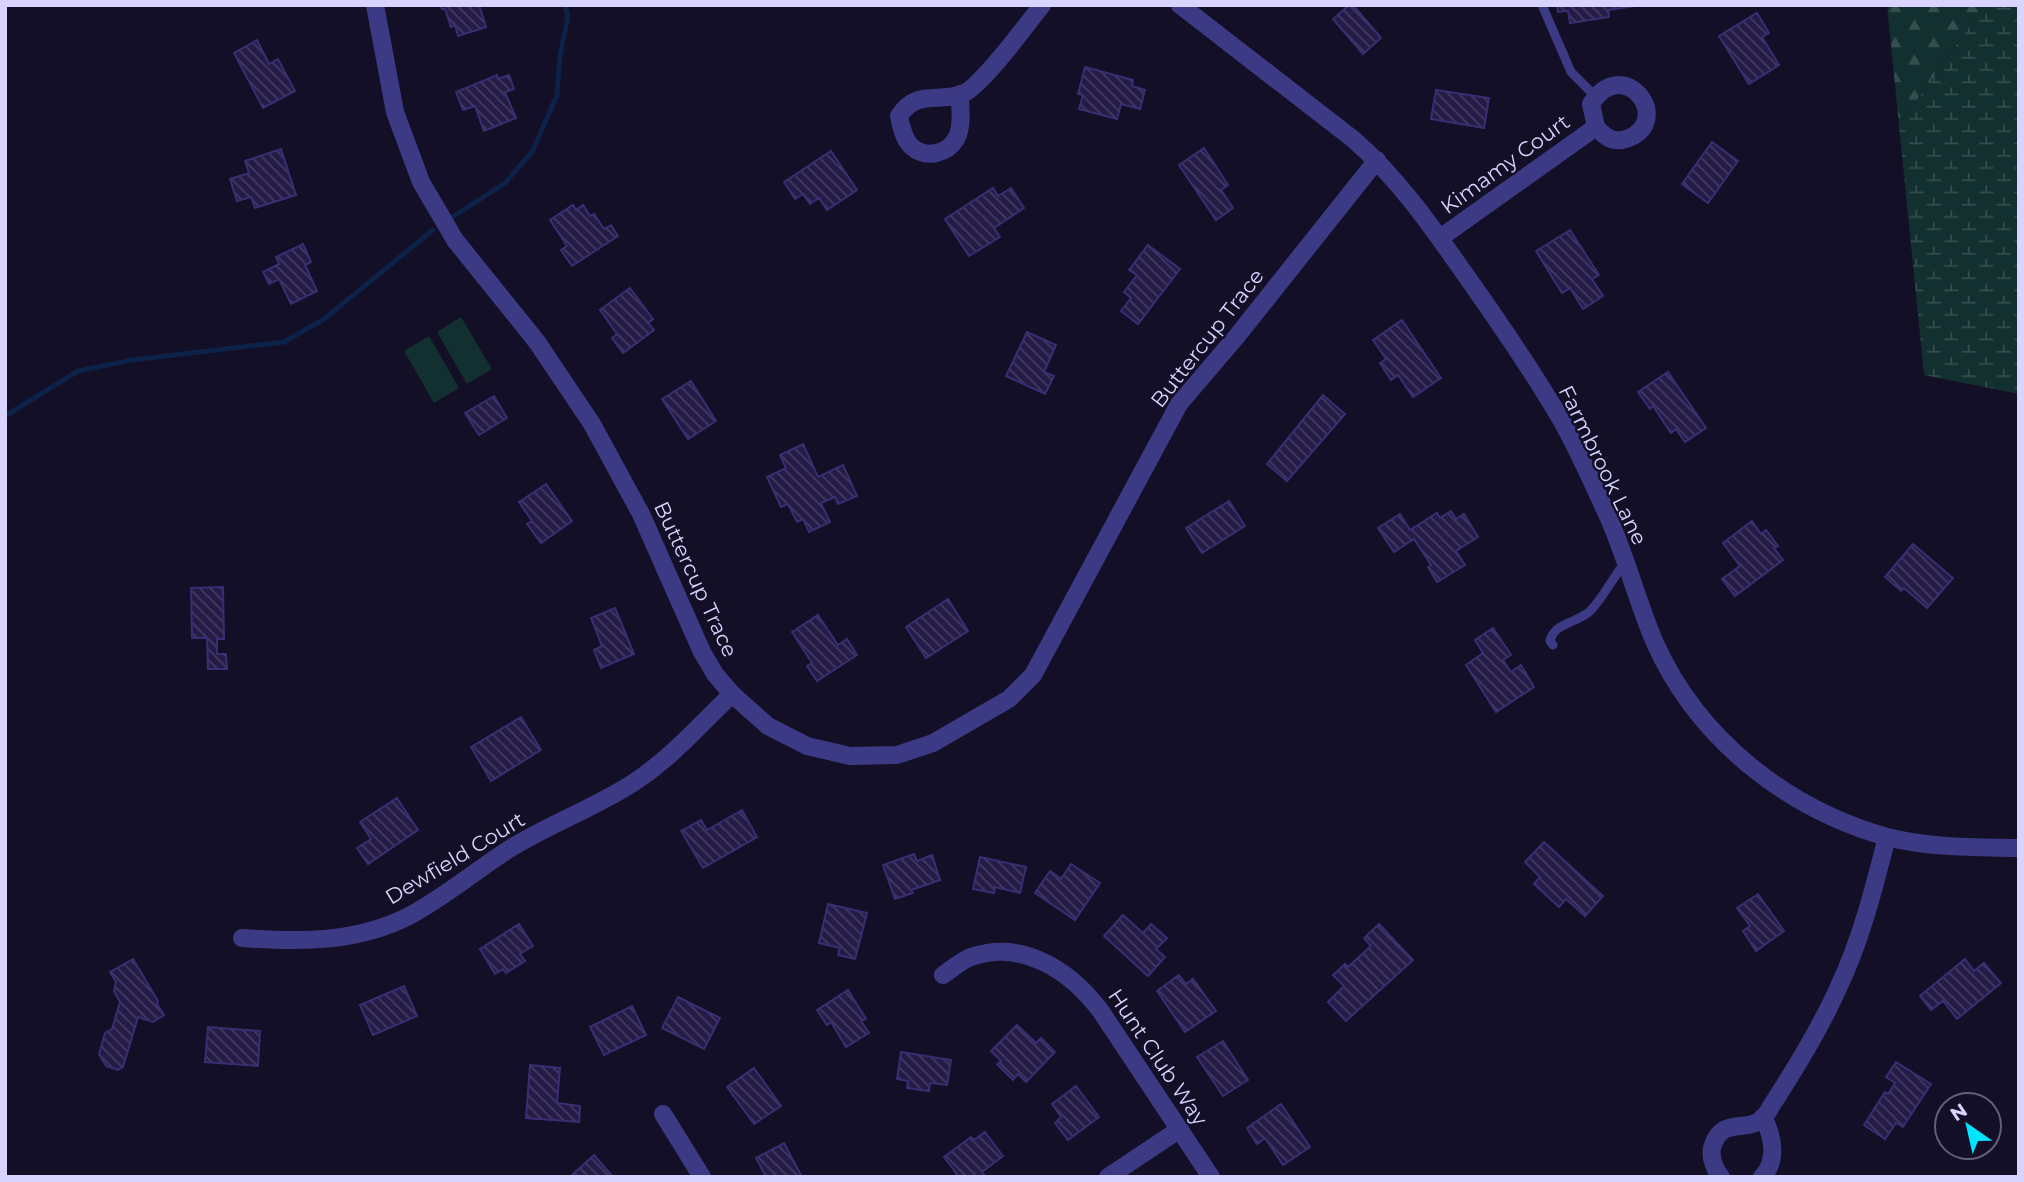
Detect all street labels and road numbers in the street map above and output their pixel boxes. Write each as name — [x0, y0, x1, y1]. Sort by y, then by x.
street label: Kimamy Court — [1436, 109, 1574, 219]
street label: Buttercup Trace — [1145, 264, 1269, 412]
street label: Farmbrook Lane — [1554, 381, 1652, 549]
street label: Buttercup Trace — [649, 497, 743, 661]
street label: Dewfield Court — [381, 807, 529, 909]
street label: Hunt Club Way — [1103, 984, 1213, 1131]

